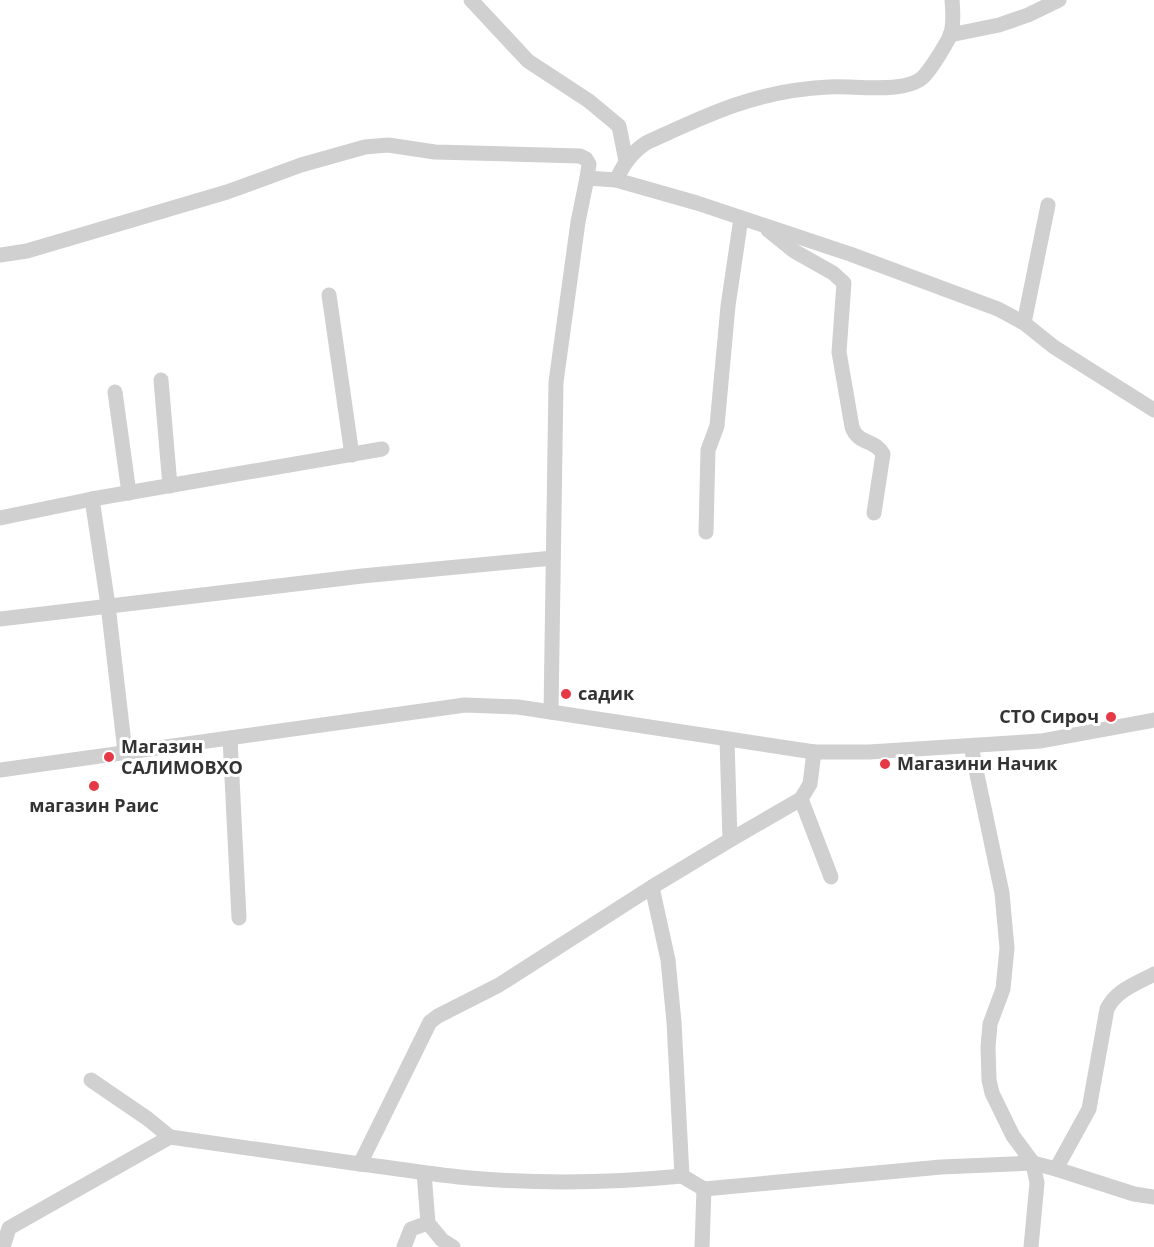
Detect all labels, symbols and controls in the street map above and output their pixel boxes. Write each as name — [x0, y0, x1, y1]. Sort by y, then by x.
place label: садик — [578, 681, 635, 705]
marker: садик — [559, 687, 573, 701]
place label: СТО Сироч — [999, 704, 1099, 728]
marker: СТО Сироч — [1104, 710, 1118, 724]
place label: Магазин САЛИМОВХО — [121, 734, 243, 779]
marker: Магазин САЛИМОВХО — [102, 750, 116, 764]
place label: Магазини Начик — [897, 751, 1058, 775]
marker: Магазини Начик — [878, 757, 892, 771]
marker: магазин Раис — [87, 779, 101, 793]
place label: магазин Раис — [29, 793, 159, 817]

